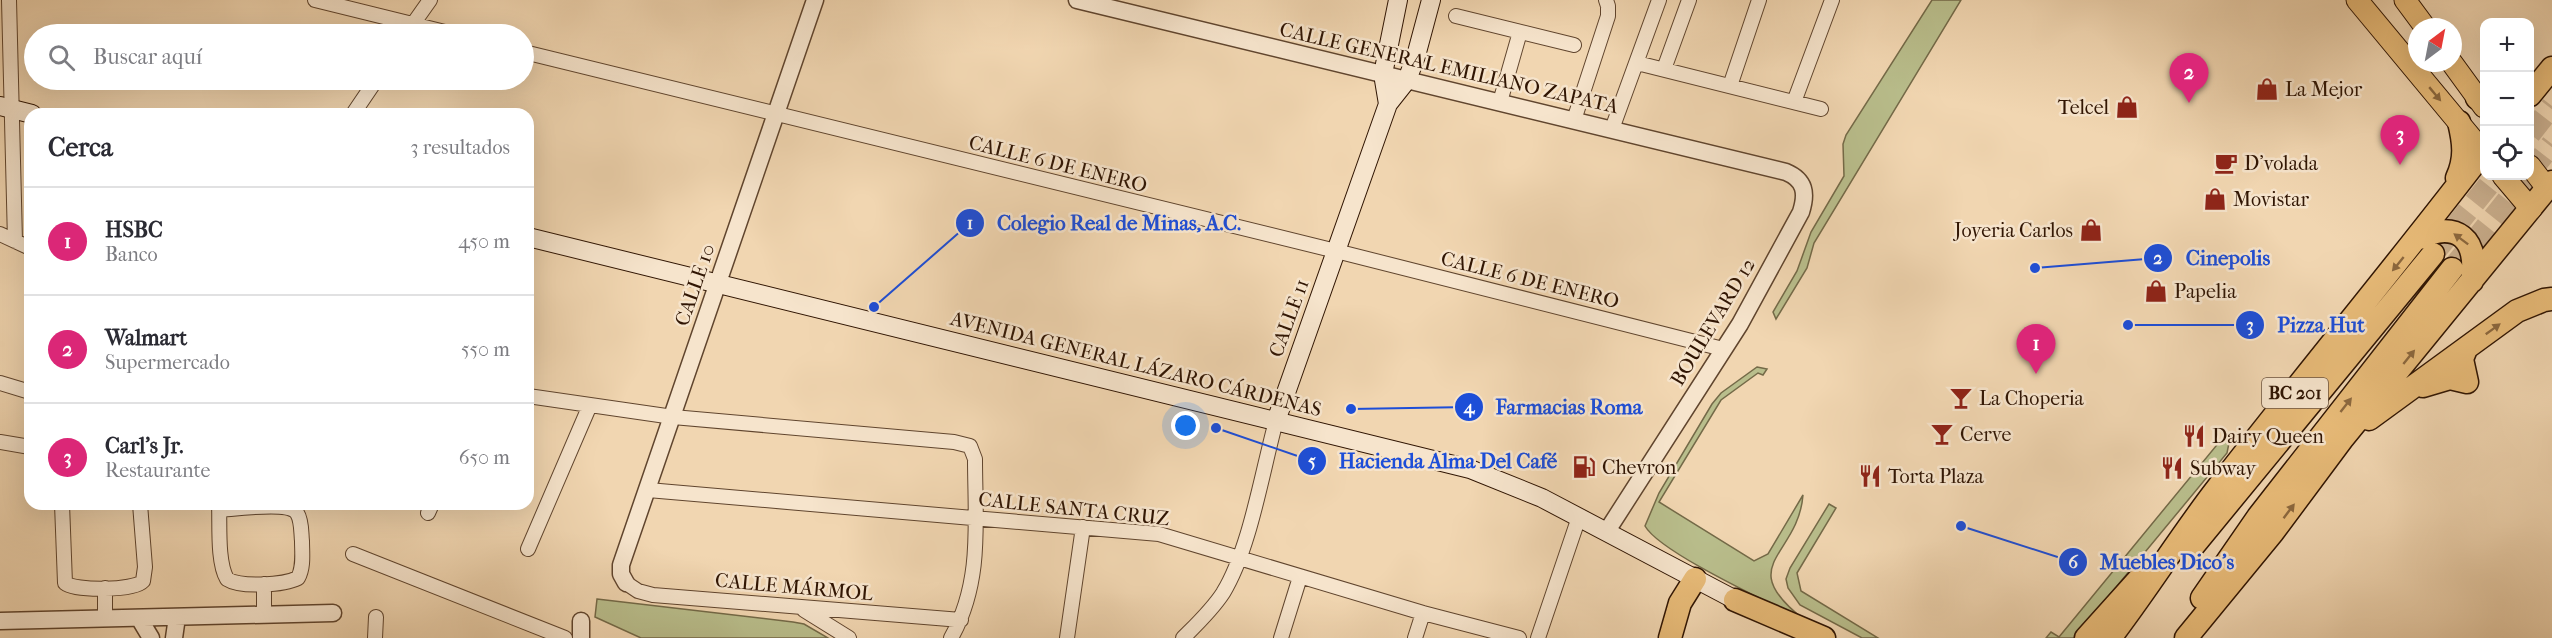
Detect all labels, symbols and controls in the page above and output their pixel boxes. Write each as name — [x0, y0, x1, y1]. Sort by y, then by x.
street label: CALLE GENERAL EMILIANO ZAPATA — [1277, 18, 1622, 118]
north arrow — [2408, 18, 2462, 72]
map controls — [2480, 18, 2534, 180]
button: + — [2480, 18, 2534, 72]
search box — [24, 24, 534, 90]
icon: search — [45, 41, 78, 74]
text: Buscar aquí — [93, 44, 202, 70]
pin: 2 — [2170, 54, 2208, 103]
button: − — [2480, 72, 2534, 126]
shop icon: La Mejor — [2254, 76, 2280, 102]
place label: La Mejor — [2285, 78, 2363, 101]
one-way arrow — [2428, 86, 2441, 101]
shop icon: Telcel — [2114, 94, 2140, 120]
place label: Telcel — [2058, 96, 2109, 119]
pin: 3 — [2380, 116, 2420, 165]
button: locate — [2480, 126, 2534, 180]
street label: CALLE 6 DE ENERO — [966, 131, 1150, 197]
text: Cerca — [48, 132, 113, 163]
text: 3 resultados — [410, 136, 510, 159]
cafe icon: D'volada — [2213, 150, 2239, 176]
place label: D'volada — [2244, 152, 2319, 175]
shop icon: Movistar — [2202, 186, 2228, 212]
place label: Movistar — [2233, 188, 2310, 211]
callout: Colegio Real de Minas, A.C. — [955, 203, 1253, 242]
text: Colegio Real de Minas, A.C. — [997, 211, 1241, 235]
text: 1 — [967, 213, 973, 234]
text: HSBC — [105, 217, 163, 243]
shop icon: Joyeria Carlos — [2078, 217, 2104, 243]
place label: Joyeria Carlos — [1952, 219, 2073, 242]
text: 1 — [64, 230, 71, 253]
text: 450 m — [458, 230, 510, 253]
one-way arrow — [2453, 233, 2469, 245]
callout: Cinepolis — [2143, 238, 2282, 277]
street label: CALLE 10 — [670, 241, 720, 329]
text: Banco — [105, 243, 158, 266]
text: Cinepolis — [2186, 246, 2270, 270]
street label: CALLE 6 DE ENERO — [1438, 247, 1622, 313]
text: 2 — [2153, 248, 2163, 269]
street label: BOULEVARD 12 — [1666, 254, 1760, 390]
one-way arrow — [2391, 256, 2404, 272]
street label: CALLE 11 — [1264, 276, 1314, 360]
shop icon: Papelia — [2143, 278, 2169, 304]
place label: Papelia — [2174, 280, 2237, 303]
street label: AVENIDA GENERAL LÁZARO CÁRDENAS — [947, 305, 1324, 421]
callout: Pizza Hut — [2235, 305, 2376, 344]
text: Pizza Hut — [2277, 313, 2365, 337]
text: 3 — [2246, 315, 2254, 336]
one-way arrow — [2484, 323, 2500, 335]
pin: 1 — [2016, 324, 2056, 374]
text: Walmart — [105, 325, 187, 351]
text: 2 — [62, 338, 73, 361]
text: 550 m — [461, 338, 510, 361]
one-way arrow — [2403, 350, 2415, 365]
text: Supermercado — [105, 351, 230, 374]
road number: BC 201 — [2262, 378, 2328, 408]
bar icon: La Choperia — [1948, 385, 1974, 411]
place label: La Choperia — [1979, 387, 2085, 410]
callout: Farmacias Roma — [1454, 388, 1655, 427]
text: Farmacias Roma — [1494, 395, 1644, 419]
text: 4 — [1463, 397, 1476, 418]
one-way arrow — [2339, 398, 2351, 413]
your location — [1171, 411, 1200, 440]
bar icon: Cerve — [1929, 421, 1955, 447]
place label: Cerve — [1960, 423, 2011, 446]
restaurant icon: Dairy Queen — [2181, 423, 2207, 449]
place label: Dairy Queen — [2212, 425, 2324, 448]
text: Carl's Jr. — [105, 433, 183, 459]
callout: Hacienda Alma Del Café — [1297, 441, 1569, 480]
text: 3 — [63, 446, 72, 469]
text: 650 m — [459, 446, 510, 469]
text: Hacienda Alma Del Café — [1339, 449, 1558, 473]
text: 5 — [1308, 451, 1316, 472]
fuel station icon: Chevron — [1571, 454, 1597, 480]
restaurant icon: Subway — [2159, 455, 2185, 481]
place label: Chevron — [1602, 456, 1677, 479]
place label: Subway — [2190, 457, 2257, 480]
text: Restaurante — [105, 459, 210, 482]
restaurant icon: Torta Plaza — [1857, 463, 1883, 489]
place label: Torta Plaza — [1888, 465, 1985, 488]
street label: CALLE SANTA CRUZ — [977, 488, 1171, 531]
one-way arrow — [2283, 503, 2295, 519]
callout: Muebles Dico's — [2058, 543, 2246, 582]
text: Muebles Dico's — [2099, 550, 2234, 574]
text: 6 — [2068, 552, 2079, 573]
street label: CALLE MÁRMOL — [714, 568, 874, 605]

